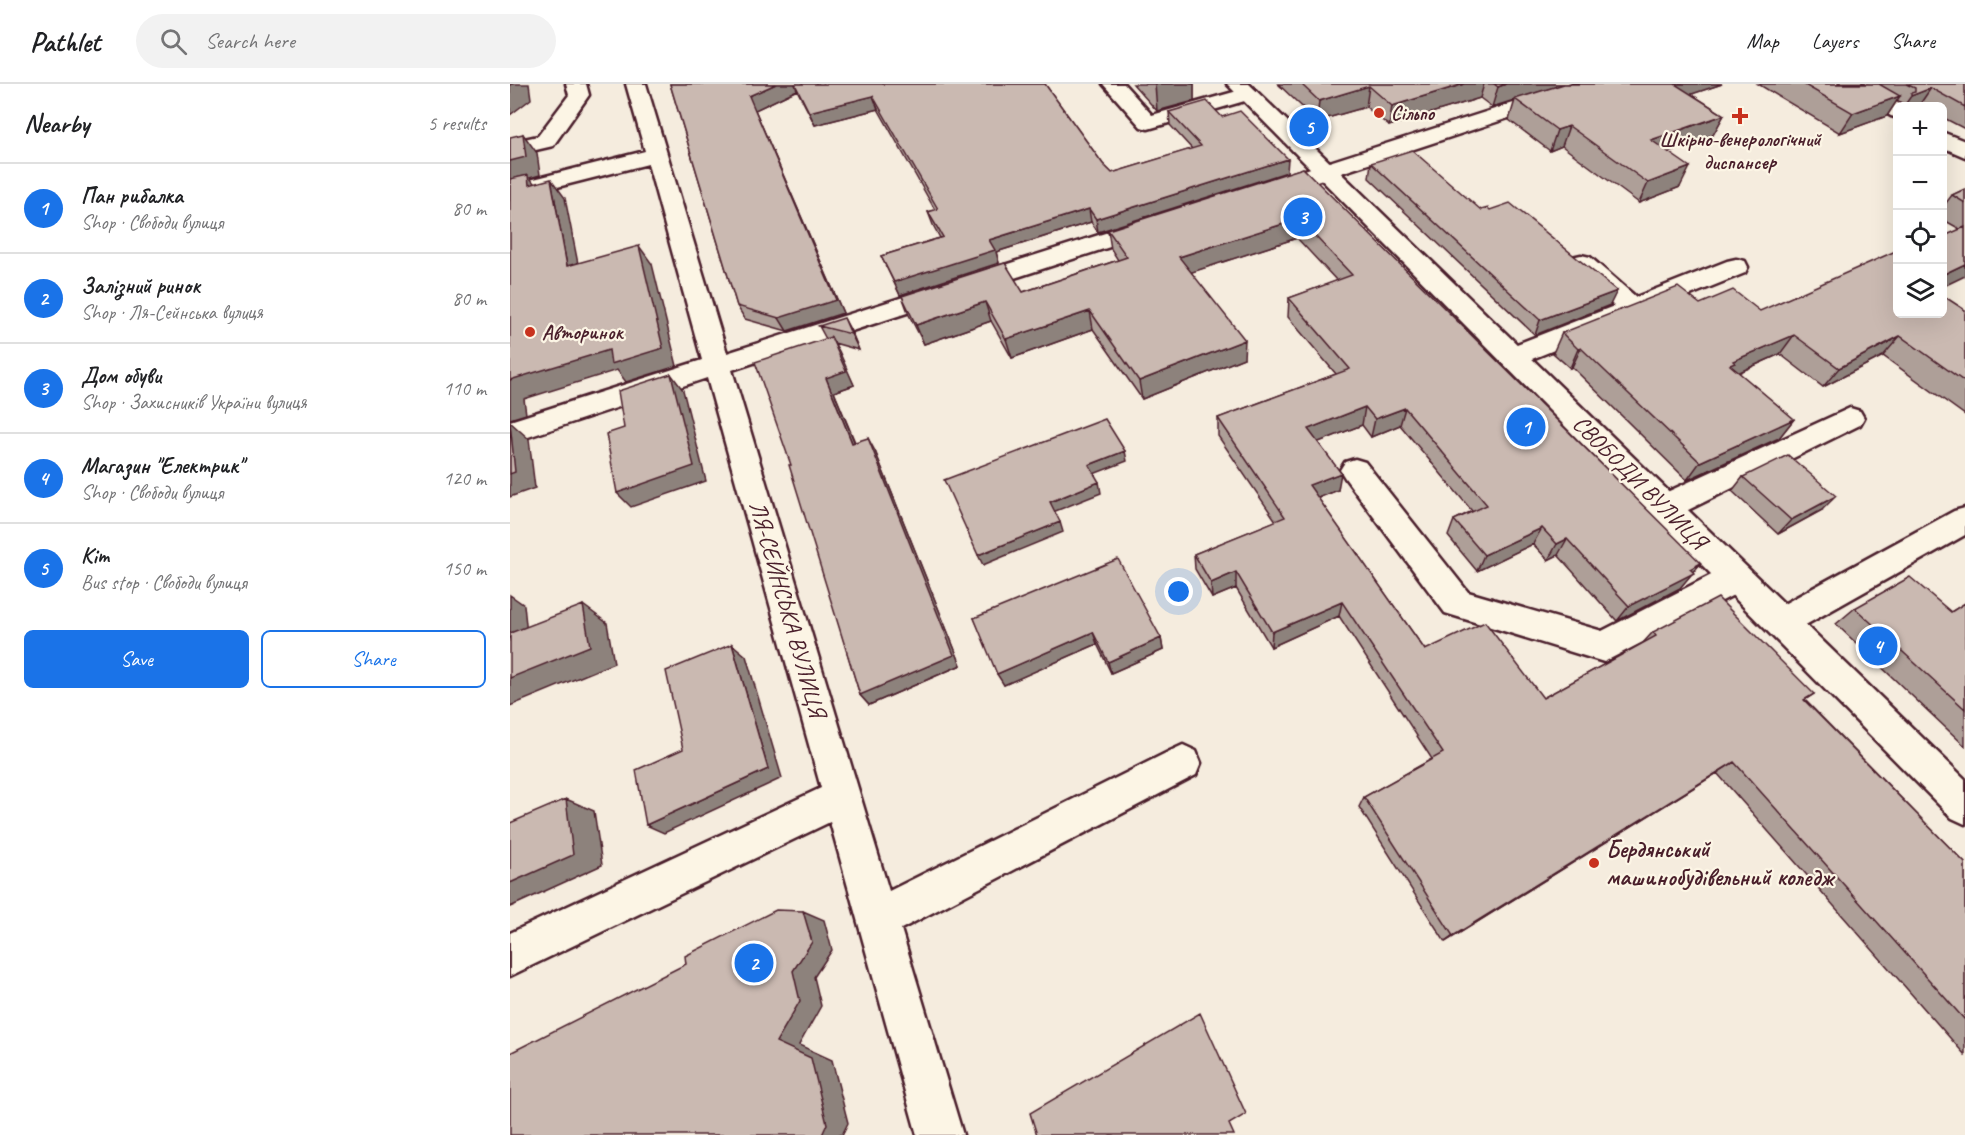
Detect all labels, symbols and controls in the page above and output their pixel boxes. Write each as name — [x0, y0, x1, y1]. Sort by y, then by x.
search box — [136, 14, 556, 68]
text: Pathlet — [30, 24, 100, 59]
icon: search — [157, 25, 190, 58]
text: Search here — [205, 27, 295, 55]
text: Map — [1746, 28, 1779, 54]
text: Layers — [1812, 28, 1858, 54]
text: Share — [1891, 28, 1935, 54]
place label: Сільпо — [1391, 101, 1436, 126]
map controls — [1893, 102, 1947, 318]
button: + — [1893, 102, 1947, 156]
pin: 5 — [1290, 104, 1328, 150]
marker: Сільпо — [1372, 106, 1386, 120]
text: Nearby — [24, 107, 89, 140]
marker: Шкірно-венерологічний диспансер — [1731, 107, 1749, 125]
text: 5 results — [427, 111, 486, 136]
place label: Шкірно-венерологічний диспансер — [1659, 127, 1822, 175]
button: − — [1893, 156, 1947, 210]
text: Пан рибалка — [81, 182, 183, 210]
pin: 3 — [1284, 194, 1322, 240]
text: 1 — [39, 196, 48, 221]
text: 80 m — [452, 196, 486, 221]
text: Shop · Свободи вулиця — [81, 210, 223, 235]
button: locate — [1893, 210, 1947, 264]
button: layers — [1893, 264, 1947, 318]
text: Залізний ринок — [81, 272, 200, 300]
text: 2 — [39, 286, 48, 311]
text: 80 m — [452, 286, 486, 311]
text: Shop · Ля-Сейнська вулиця — [81, 300, 263, 325]
place label: Авторинок — [542, 320, 625, 345]
marker: Авторинок — [523, 325, 537, 339]
text: Дом обуви — [81, 362, 161, 390]
text: 3 — [39, 376, 48, 401]
text: 110 m — [443, 376, 486, 401]
text: Shop · Захисників України вулиця — [81, 390, 306, 415]
pin: 1 — [1506, 404, 1546, 450]
street label: СВОБОДИ ВУЛИЦЯ — [1566, 408, 1716, 558]
text: Магазин "Електрик" — [81, 452, 243, 480]
text: 4 — [39, 466, 48, 491]
text: 120 m — [443, 466, 486, 491]
text: Shop · Свободи вулиця — [81, 480, 223, 505]
street label: ЛЯ-СЕЙНСЬКА ВУЛИЦЯ — [743, 498, 834, 724]
text: Кіт — [81, 542, 109, 570]
text: 5 — [39, 556, 48, 581]
text: 150 m — [443, 556, 486, 581]
text: Bus stop · Свободи вулиця — [81, 570, 247, 595]
your location — [1164, 577, 1193, 606]
pin: 4 — [1858, 624, 1898, 668]
button: Save — [24, 630, 249, 688]
button: Share — [261, 630, 486, 688]
place label: Бердянський машинобудівельний коледж — [1606, 834, 1836, 892]
marker: Бердянський машинобудівельний коледж — [1587, 856, 1601, 870]
pin: 2 — [734, 940, 774, 986]

